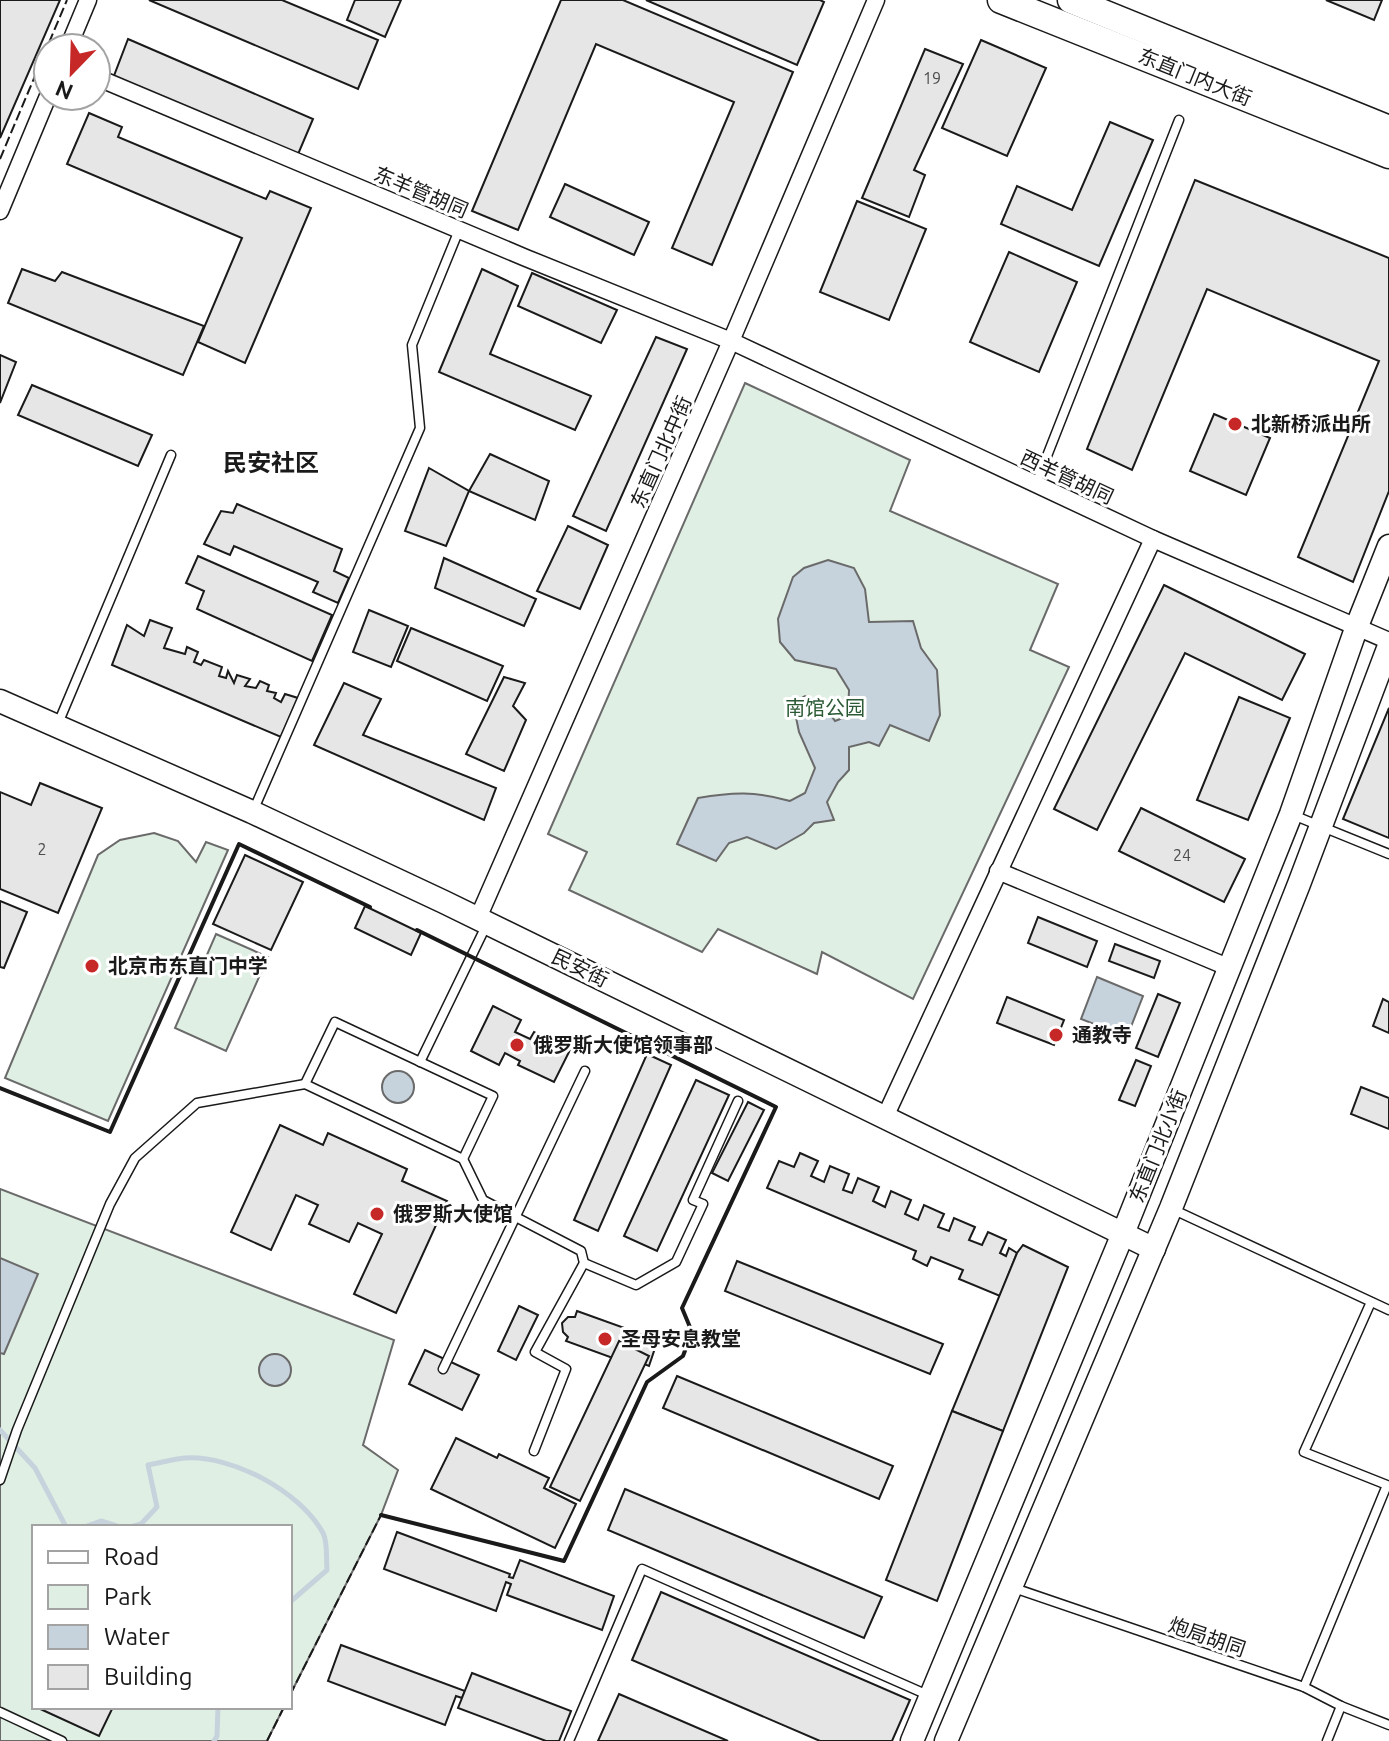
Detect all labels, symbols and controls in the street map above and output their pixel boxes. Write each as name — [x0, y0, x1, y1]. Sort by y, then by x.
north arrow — [32, 32, 112, 112]
street label: 东直门内大街 — [1135, 43, 1255, 110]
house number: 19 — [923, 69, 941, 87]
text: N — [52, 76, 76, 106]
street label: 东羊管胡同 — [371, 161, 472, 222]
street label: 东直门北中街 — [626, 392, 695, 511]
place label: 北新桥派出所 — [1251, 412, 1371, 435]
marker: 北新桥派出所 — [1226, 415, 1244, 433]
street label: 西羊管胡同 — [1017, 445, 1117, 508]
district label: 民安社区 — [223, 449, 319, 476]
park label: 南馆公园 — [785, 696, 865, 719]
house number: 2 — [37, 840, 47, 858]
house number: 24 — [1173, 846, 1191, 864]
street label: 民安街 — [548, 944, 612, 991]
place label: 北京市东直门中学 — [108, 954, 268, 977]
marker: 北京市东直门中学 — [83, 957, 101, 975]
place label: 通教寺 — [1072, 1023, 1132, 1046]
marker: 通教寺 — [1047, 1026, 1065, 1044]
place label: 俄罗斯大使馆领事部 — [533, 1033, 713, 1056]
marker: 俄罗斯大使馆领事部 — [508, 1036, 526, 1054]
street label: 东直门北小街 — [1124, 1086, 1191, 1206]
place label: 俄罗斯大使馆 — [393, 1202, 513, 1225]
marker: 俄罗斯大使馆 — [368, 1205, 386, 1223]
place label: 圣母安息教堂 — [621, 1327, 741, 1350]
marker: 圣母安息教堂 — [596, 1330, 614, 1348]
legend — [32, 1525, 292, 1709]
text: Road — [104, 1543, 159, 1570]
text: Park — [104, 1583, 152, 1610]
street label: 炮局胡同 — [1166, 1613, 1249, 1660]
text: Water — [104, 1623, 170, 1650]
text: Building — [104, 1663, 192, 1690]

